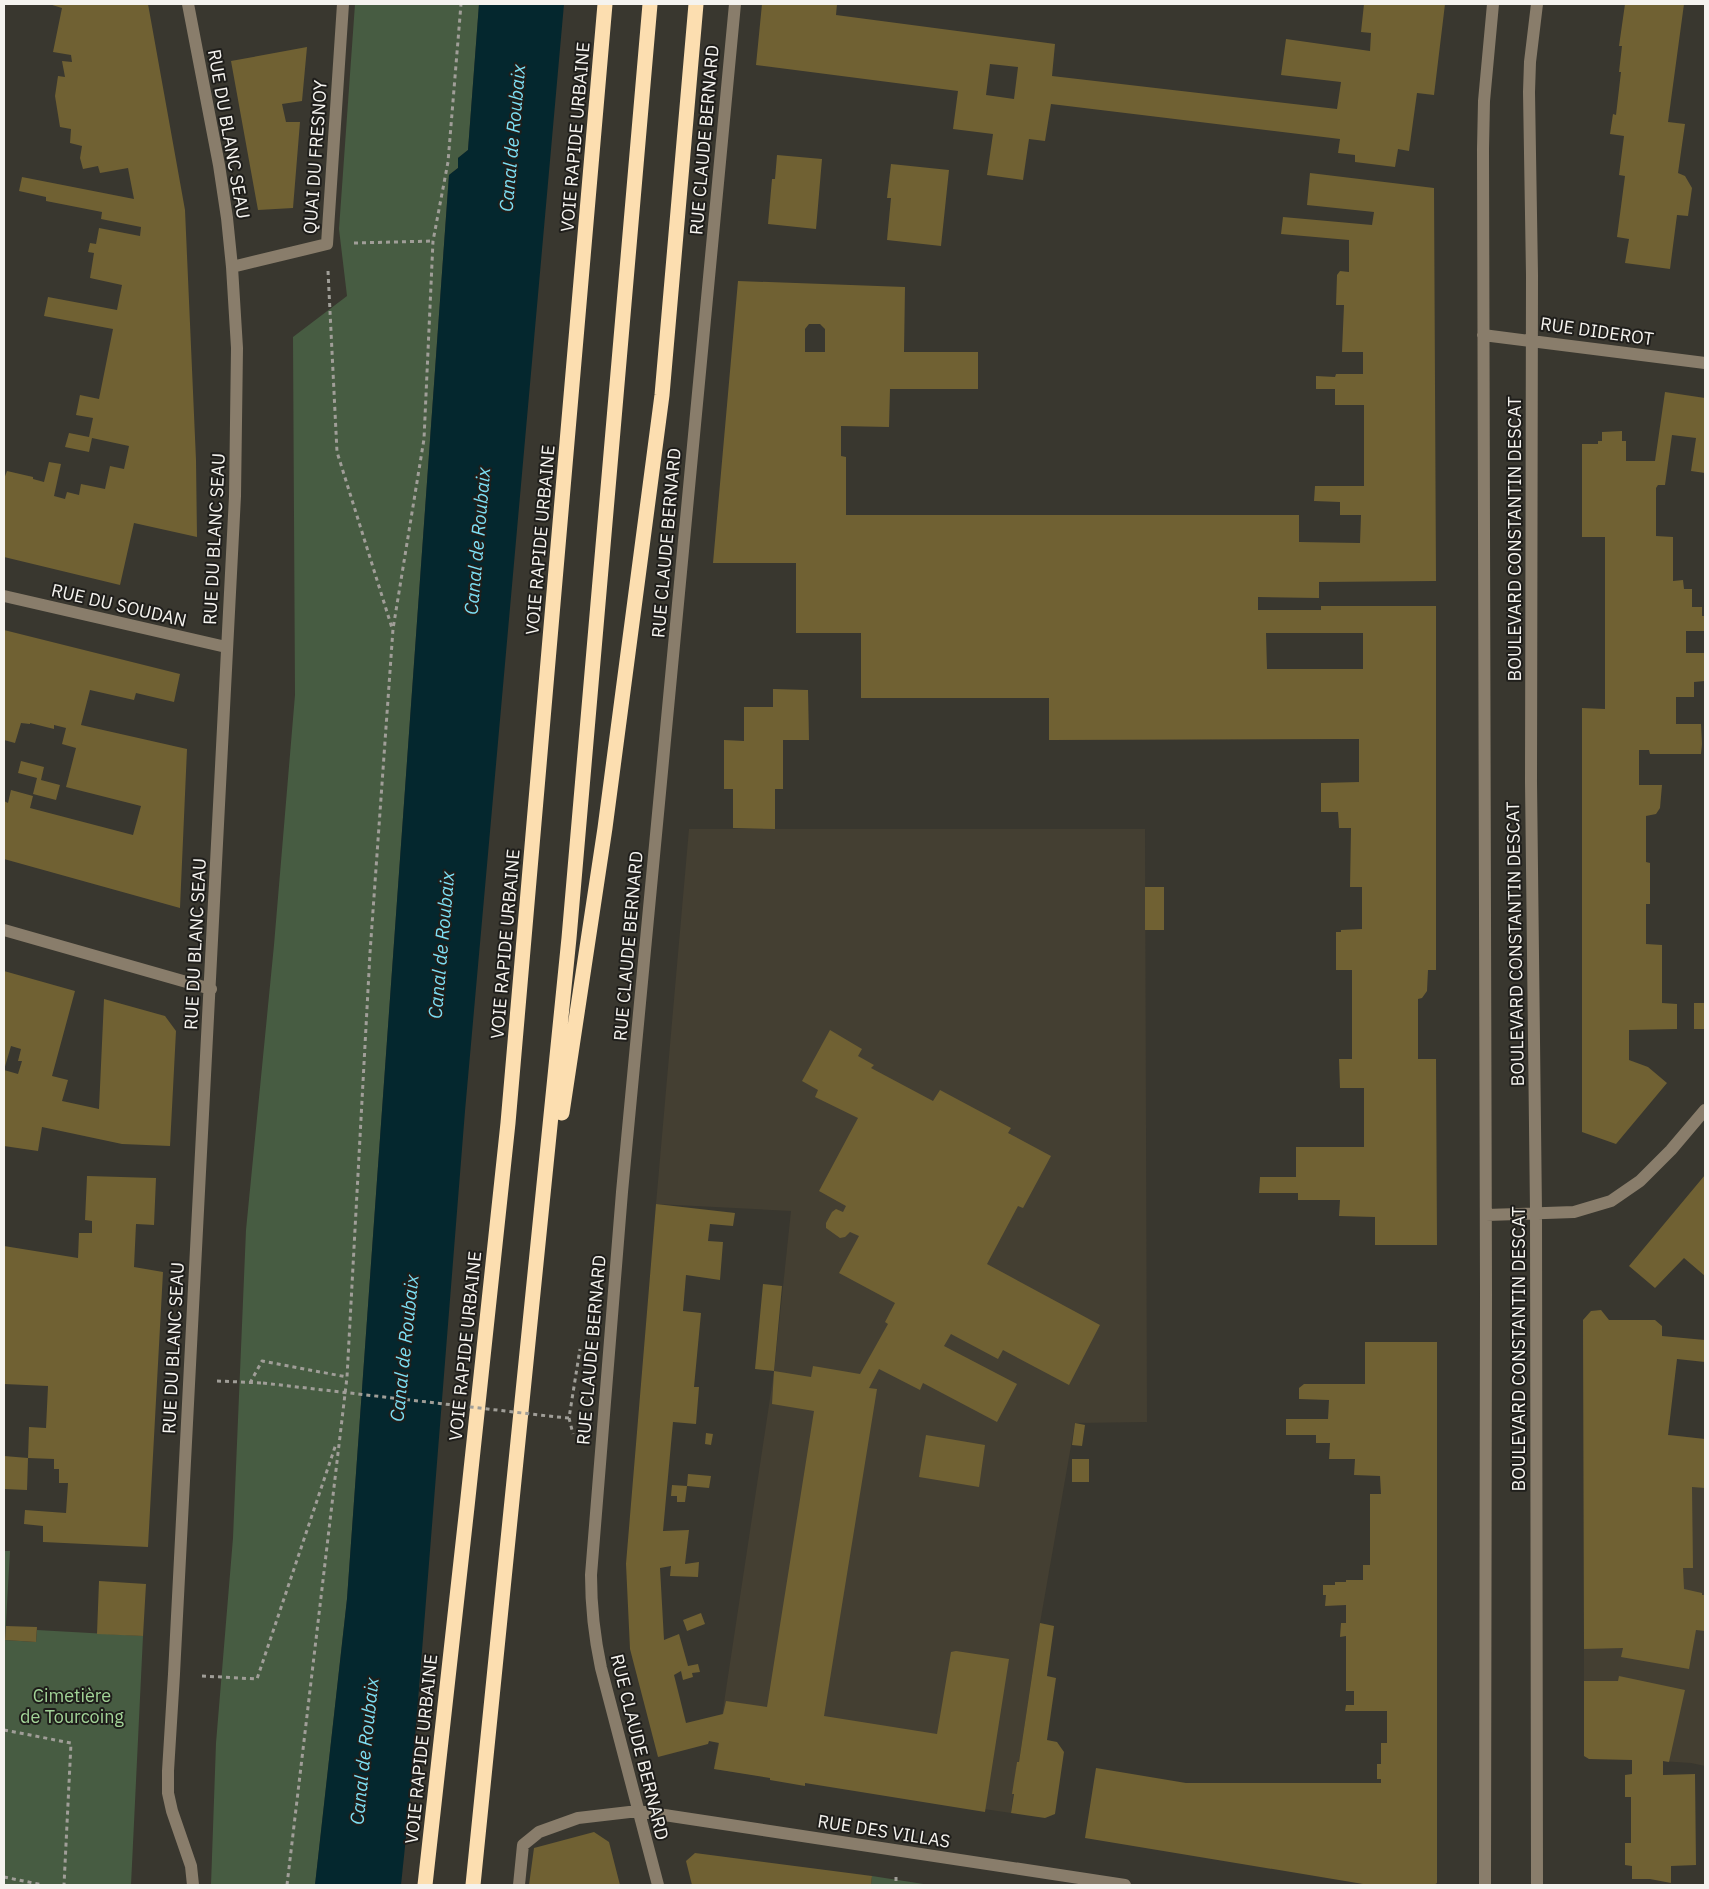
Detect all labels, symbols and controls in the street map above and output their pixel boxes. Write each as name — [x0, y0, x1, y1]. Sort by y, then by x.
street label: VOIE RAPIDE URBAINE — [555, 41, 595, 233]
street label: RUE CLAUDE BERNARD — [684, 44, 724, 236]
street label: RUE DU BLANC SEAU — [203, 47, 255, 221]
water label: Canal de Roubaix — [494, 63, 530, 213]
street label: QUAI DU FRESNOY — [298, 79, 332, 235]
street label: RUE DIDEROT — [1539, 312, 1655, 350]
street label: BOULEVARD CONSTANTIN DESCAT — [1503, 397, 1526, 681]
street label: VOIE RAPIDE URBAINE — [520, 444, 560, 636]
street label: RUE CLAUDE BERNARD — [646, 447, 686, 639]
street label: RUE DU BLANC SEAU — [198, 452, 230, 626]
water label: Canal de Roubaix — [459, 466, 495, 616]
street label: RUE DU SOUDAN — [49, 578, 189, 632]
street label: BOULEVARD CONSTANTIN DESCAT — [1501, 801, 1529, 1087]
street label: VOIE RAPIDE URBAINE — [485, 848, 525, 1040]
street label: RUE CLAUDE BERNARD — [608, 850, 648, 1042]
street label: RUE DU BLANC SEAU — [179, 857, 211, 1031]
water label: Canal de Roubaix — [423, 870, 459, 1020]
street label: BOULEVARD CONSTANTIN DESCAT — [1507, 1207, 1530, 1491]
street label: VOIE RAPIDE URBAINE — [444, 1250, 486, 1442]
street label: RUE CLAUDE BERNARD — [571, 1254, 611, 1446]
street label: RUE DU BLANC SEAU — [157, 1261, 189, 1435]
water label: Canal de Roubaix — [384, 1273, 424, 1423]
street label: RUE CLAUDE BERNARD — [606, 1652, 674, 1842]
street label: VOIE RAPIDE URBAINE — [400, 1653, 442, 1845]
water label: Canal de Roubaix — [344, 1676, 384, 1826]
park label: Cimetière de Tourcoing — [20, 1684, 124, 1728]
street label: RUE DES VILLAS — [816, 1809, 952, 1853]

